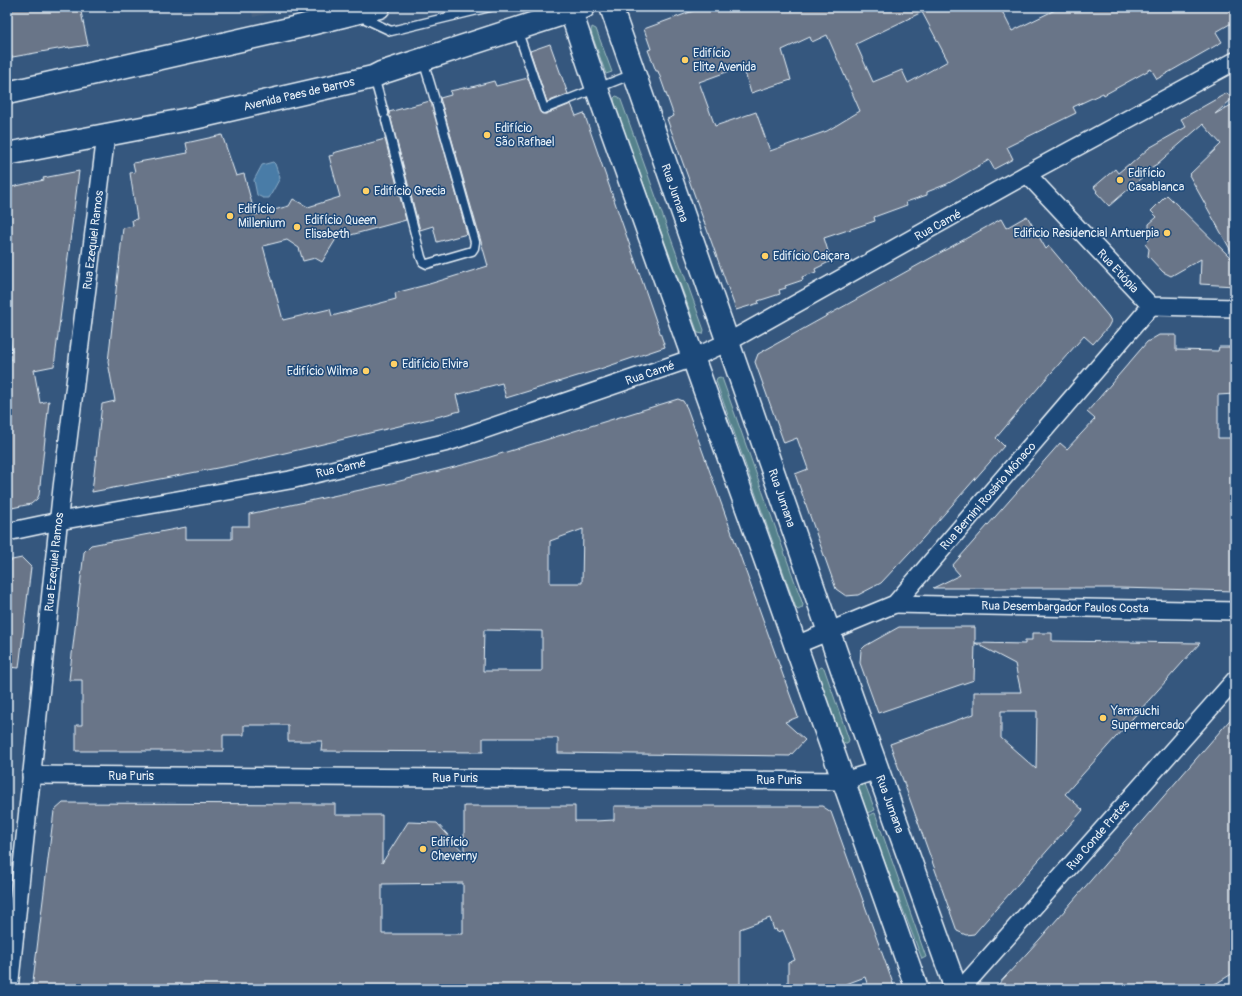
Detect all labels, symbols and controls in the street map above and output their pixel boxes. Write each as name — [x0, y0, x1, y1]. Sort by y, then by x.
place label: Edifício Elite Avenida — [693, 46, 757, 75]
marker: Edifício Elite Avenida — [680, 55, 690, 65]
street label: Avenida Paes de Barros — [242, 74, 357, 115]
place label: Edifício São Rafhael — [495, 121, 555, 150]
marker: Edifício São Rafhael — [482, 130, 492, 140]
street label: Rua Jumana — [658, 162, 692, 225]
place label: Edifício Casablanca — [1128, 166, 1185, 195]
marker: Edifício Casablanca — [1115, 175, 1125, 185]
place label: Edifício Grecia — [374, 184, 446, 199]
marker: Edifício Grecia — [361, 186, 371, 196]
street label: Rua Ezequiel Ramos — [80, 189, 107, 290]
place label: Edifício Millenium — [238, 202, 286, 231]
street label: Rua Camé — [912, 206, 964, 244]
marker: Edifício Millenium — [225, 211, 235, 221]
place label: Edifício Queen Elisabeth — [305, 213, 377, 242]
marker: Edifício Queen Elisabeth — [292, 222, 302, 232]
place label: Edificio Residencial Antuerpia — [1013, 226, 1159, 241]
marker: Edificio Residencial Antuerpia — [1162, 228, 1172, 238]
street label: Rua Etiópia — [1094, 246, 1142, 297]
place label: Edifício Caiçara — [773, 249, 850, 264]
marker: Edifício Caiçara — [760, 251, 770, 261]
place label: Edifício Elvira — [402, 357, 469, 372]
street label: Rua Camé — [624, 358, 677, 389]
marker: Edifício Elvira — [389, 359, 399, 369]
place label: Edifício Wilma — [287, 364, 358, 379]
marker: Edifício Wilma — [361, 366, 371, 376]
street label: Rua Bernini Rosário Mônaco — [937, 439, 1040, 553]
street label: Rua Camé — [314, 455, 368, 482]
street label: Rua Jumana — [765, 467, 799, 530]
street label: Rua Ezequiel Ramos — [42, 511, 67, 612]
street label: Rua Desembargador Paulos Costa — [981, 599, 1149, 616]
place label: Yamauchi Supermercado — [1110, 704, 1185, 733]
marker: Yamauchi Supermercado — [1098, 713, 1108, 723]
street label: Rua Puris — [108, 769, 154, 784]
street label: Rua Puris — [432, 771, 478, 786]
street label: Rua Puris — [756, 773, 802, 788]
street label: Rua Jumana — [872, 773, 907, 836]
street label: Rua Conde Prates — [1064, 797, 1133, 874]
place label: Edifício Cheverny — [431, 835, 477, 864]
marker: Edifício Cheverny — [418, 844, 428, 854]

